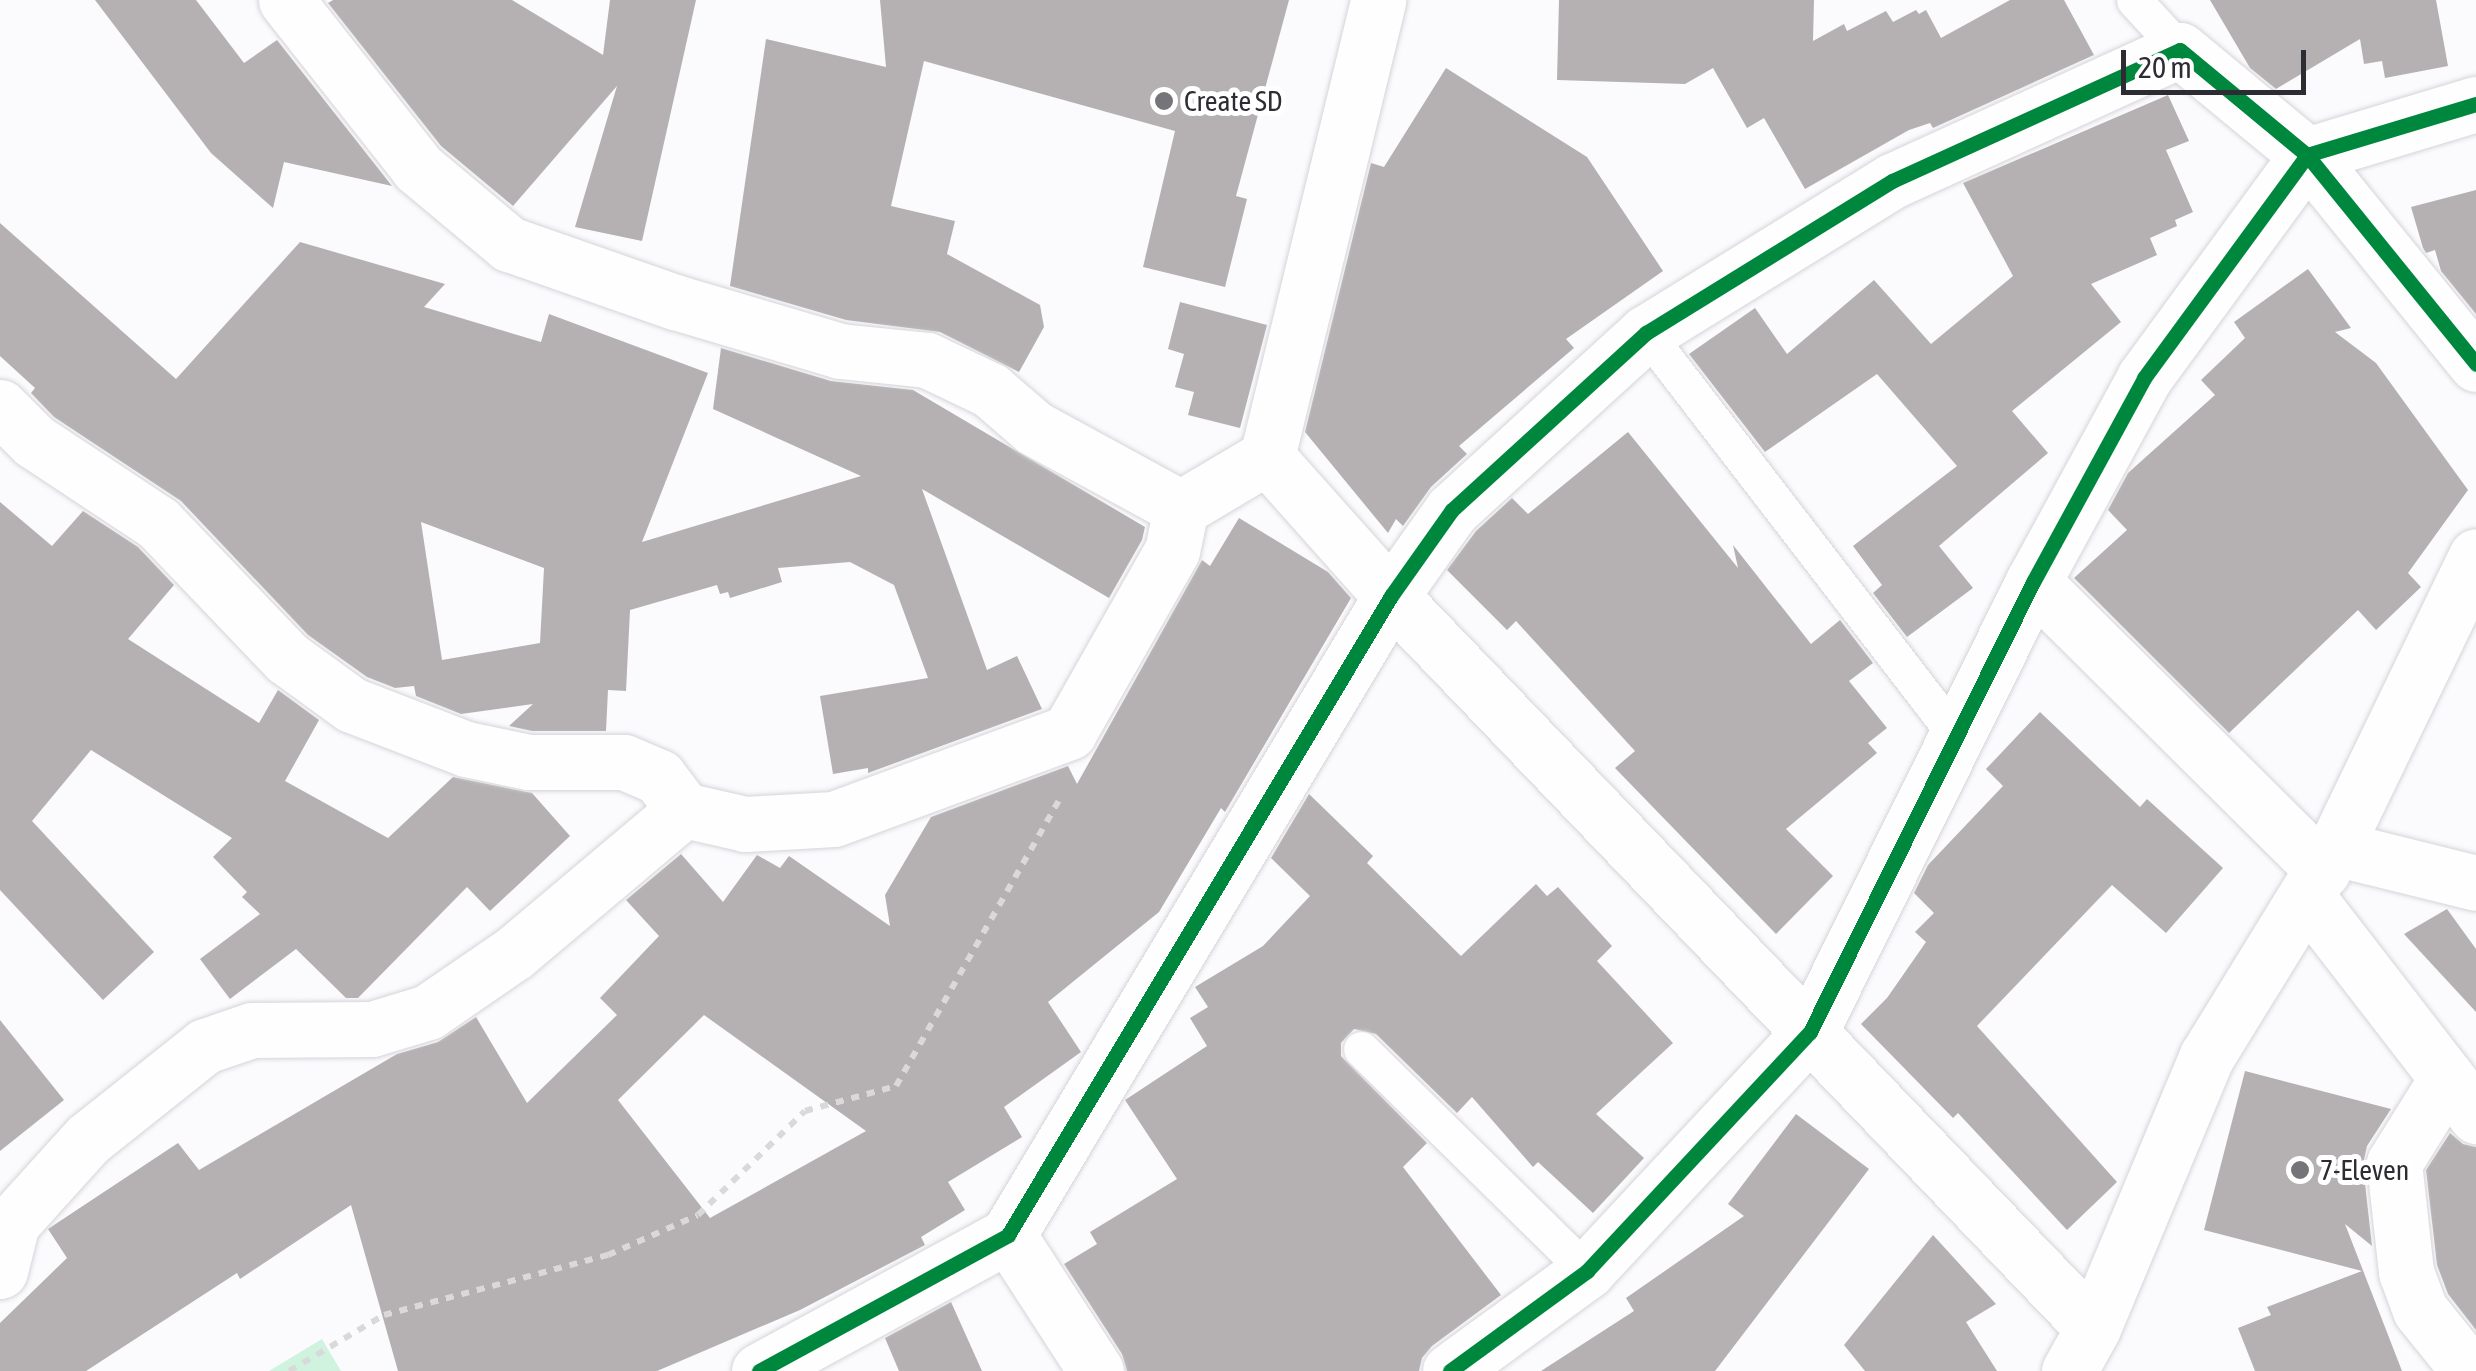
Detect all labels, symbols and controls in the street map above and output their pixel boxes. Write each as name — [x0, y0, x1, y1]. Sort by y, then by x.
scale bar — [2126, 30, 2311, 92]
text: 20 m — [2138, 50, 2192, 84]
place label: Create SD — [1184, 84, 1282, 118]
marker: Create SD — [1153, 90, 1175, 112]
place label: 7-Eleven — [2320, 1153, 2409, 1187]
marker: 7-Eleven — [2289, 1159, 2311, 1181]

